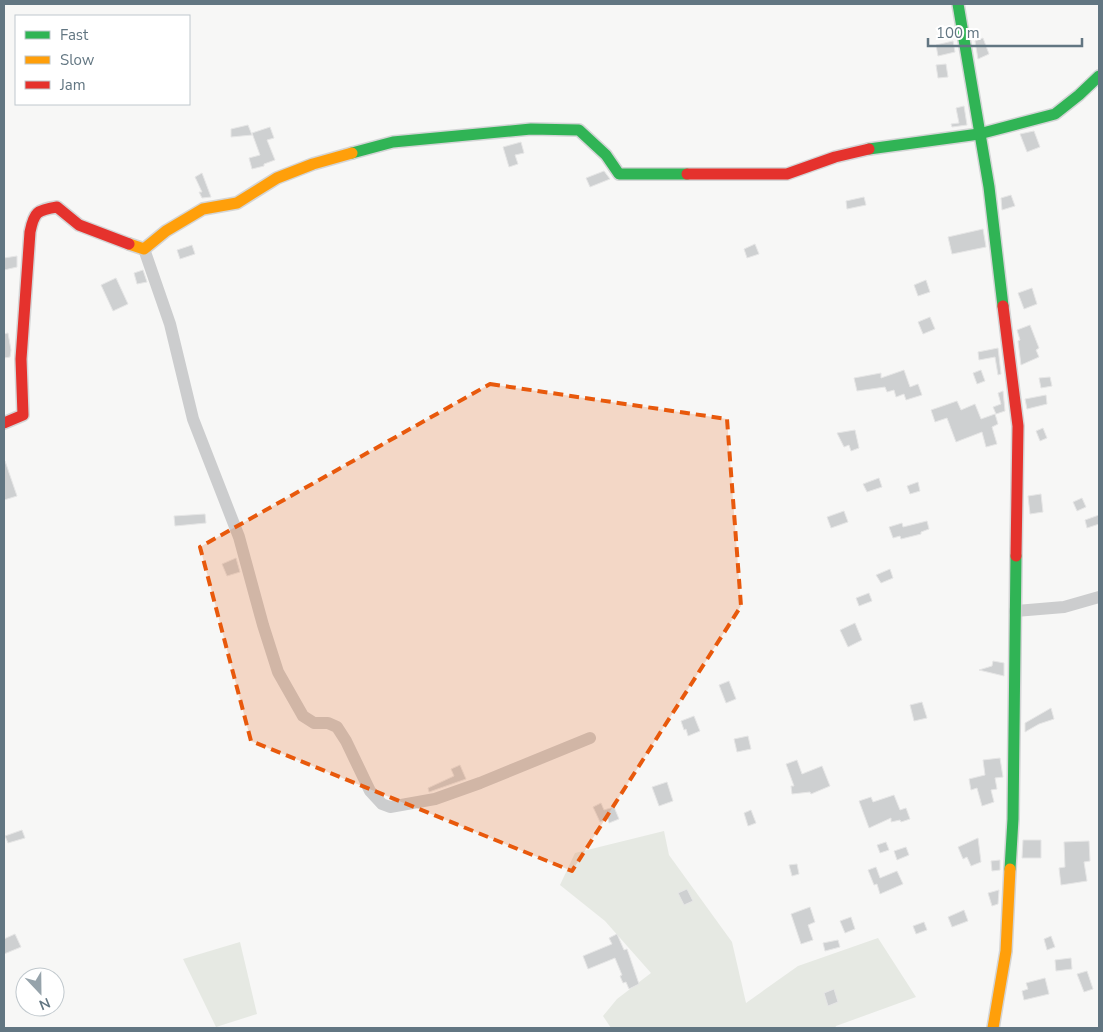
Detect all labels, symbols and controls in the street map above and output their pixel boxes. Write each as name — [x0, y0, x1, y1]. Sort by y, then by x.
legend — [15, 15, 190, 105]
scale bar — [928, 15, 1082, 47]
text: 100 m — [936, 23, 980, 43]
text: Fast — [60, 25, 89, 45]
text: Slow — [60, 50, 95, 70]
text: Jam — [59, 75, 86, 95]
north arrow — [15, 967, 65, 1017]
text: N — [36, 993, 53, 1014]

